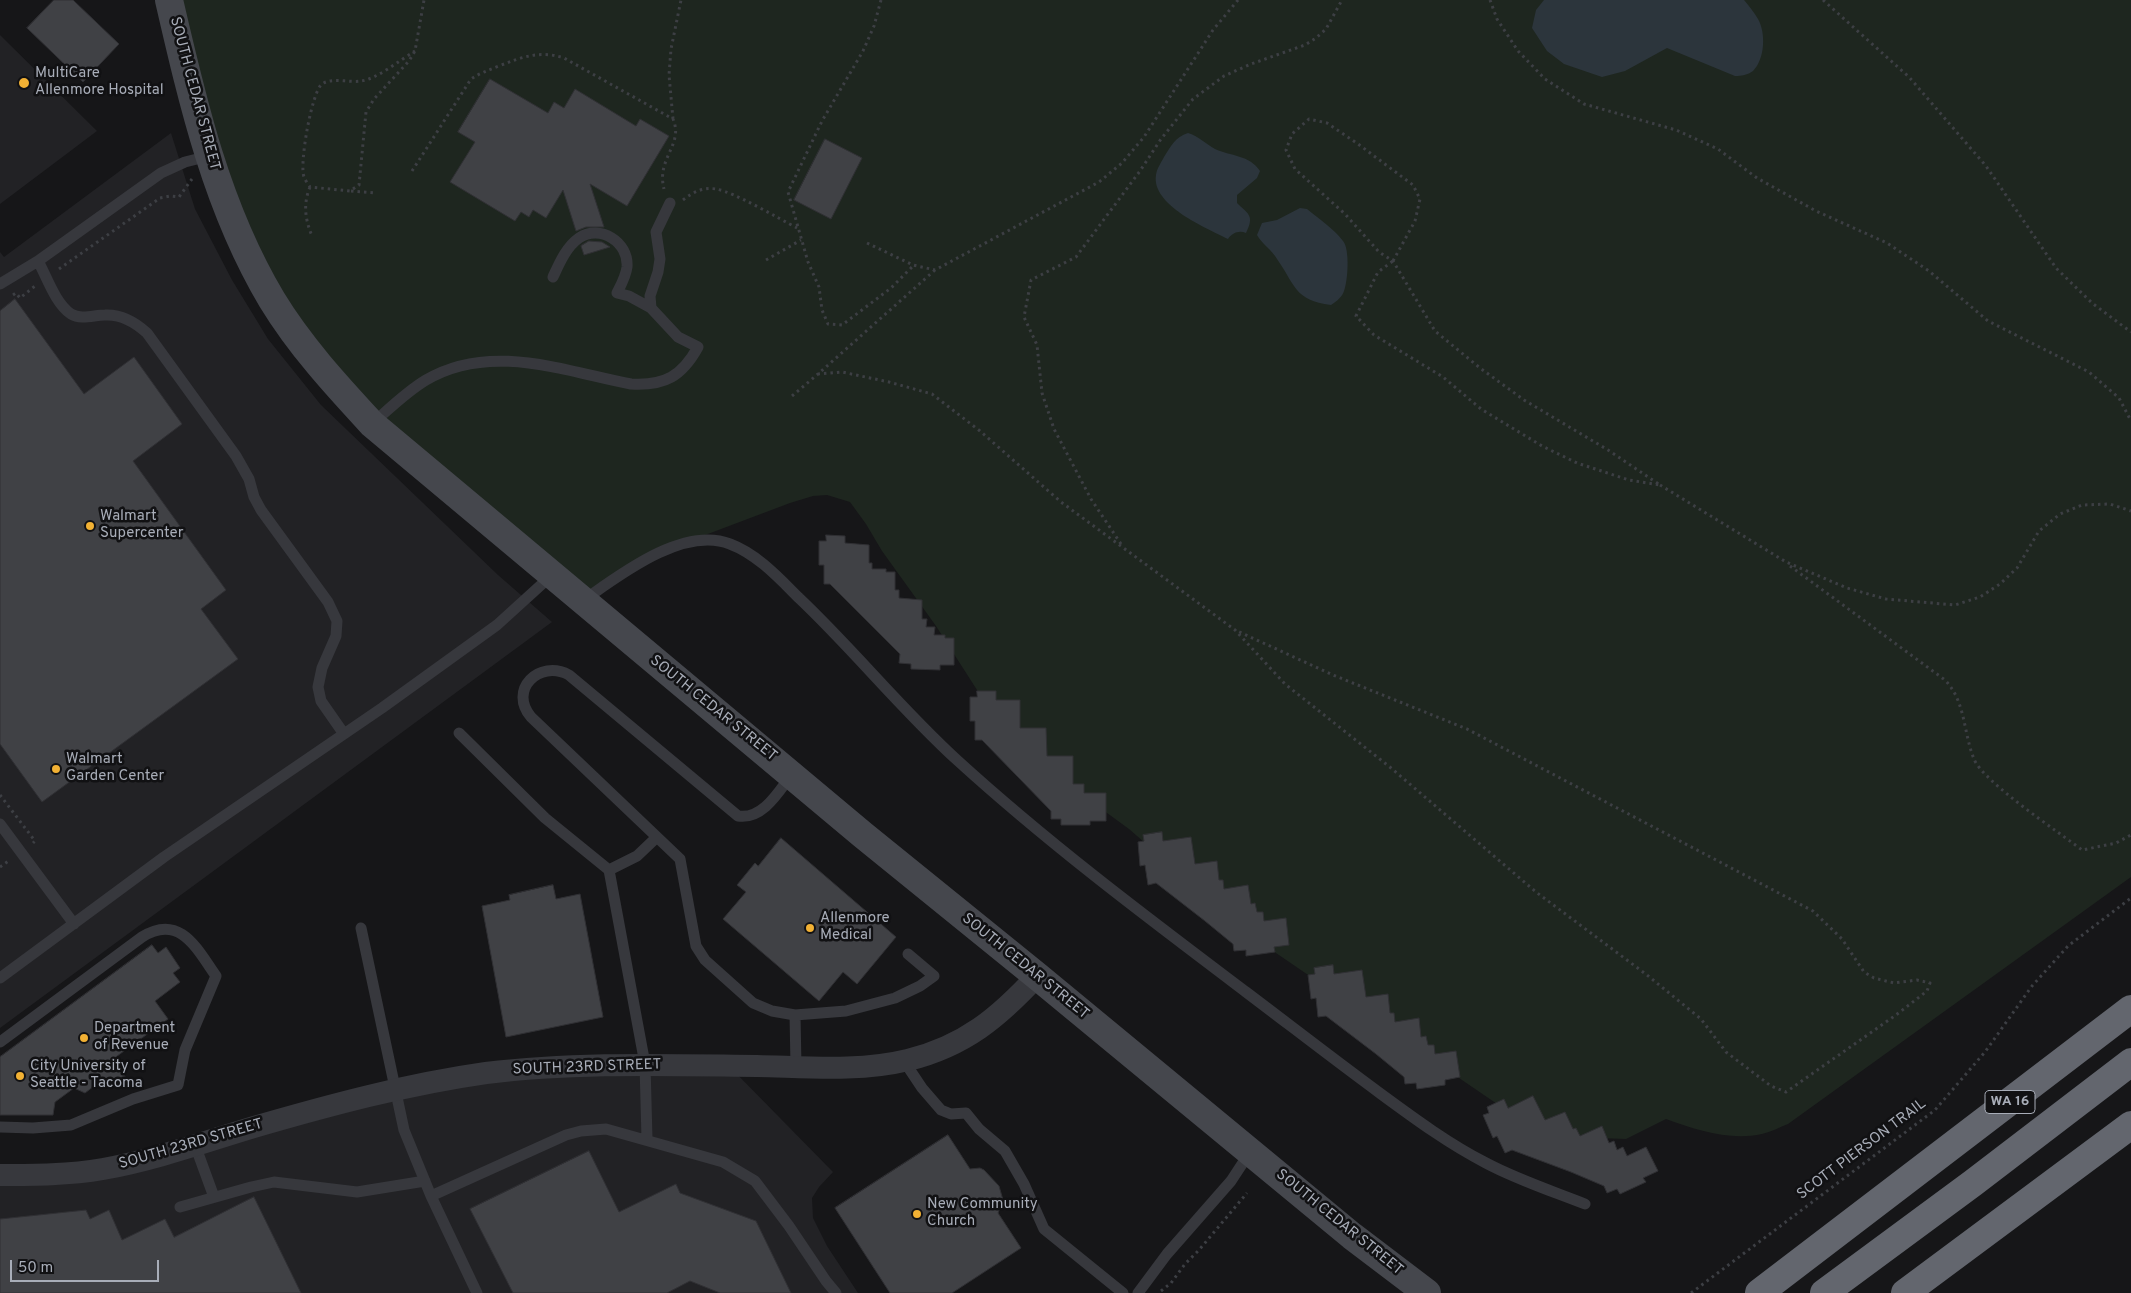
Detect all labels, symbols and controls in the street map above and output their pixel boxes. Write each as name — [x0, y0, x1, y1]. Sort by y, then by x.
street label: SOUTH CEDAR STREET — [165, 15, 223, 173]
place label: MultiCare Allenmore Hospital — [35, 65, 164, 100]
marker: MultiCare Allenmore Hospital — [17, 76, 31, 90]
place label: Walmart Supercenter — [100, 508, 184, 543]
marker: Walmart Supercenter — [84, 520, 96, 532]
street label: SOUTH CEDAR STREET — [646, 652, 780, 766]
place label: Walmart Garden Center — [66, 751, 164, 786]
marker: Walmart Garden Center — [50, 763, 62, 775]
place label: Allenmore Medical — [820, 910, 890, 945]
street label: SOUTH CEDAR STREET — [958, 910, 1092, 1024]
marker: Allenmore Medical — [804, 922, 816, 934]
place label: Department of Revenue — [94, 1020, 175, 1055]
marker: Department of Revenue — [78, 1032, 90, 1044]
street label: SOUTH 23RD STREET — [512, 1056, 662, 1080]
place label: City University of Seattle - Tacoma — [30, 1058, 145, 1093]
marker: City University of Seattle - Tacoma — [14, 1070, 26, 1082]
road number: WA 16 — [1985, 1090, 2035, 1114]
street label: SCOTT PIERSON TRAIL — [1794, 1096, 1930, 1204]
street label: SOUTH 23RD STREET — [117, 1116, 265, 1174]
street label: SOUTH CEDAR STREET — [1272, 1166, 1406, 1280]
place label: New Community Church — [927, 1196, 1038, 1231]
marker: New Community Church — [911, 1208, 923, 1220]
scale bar — [12, 1250, 161, 1282]
text: 50 m — [18, 1259, 53, 1278]

